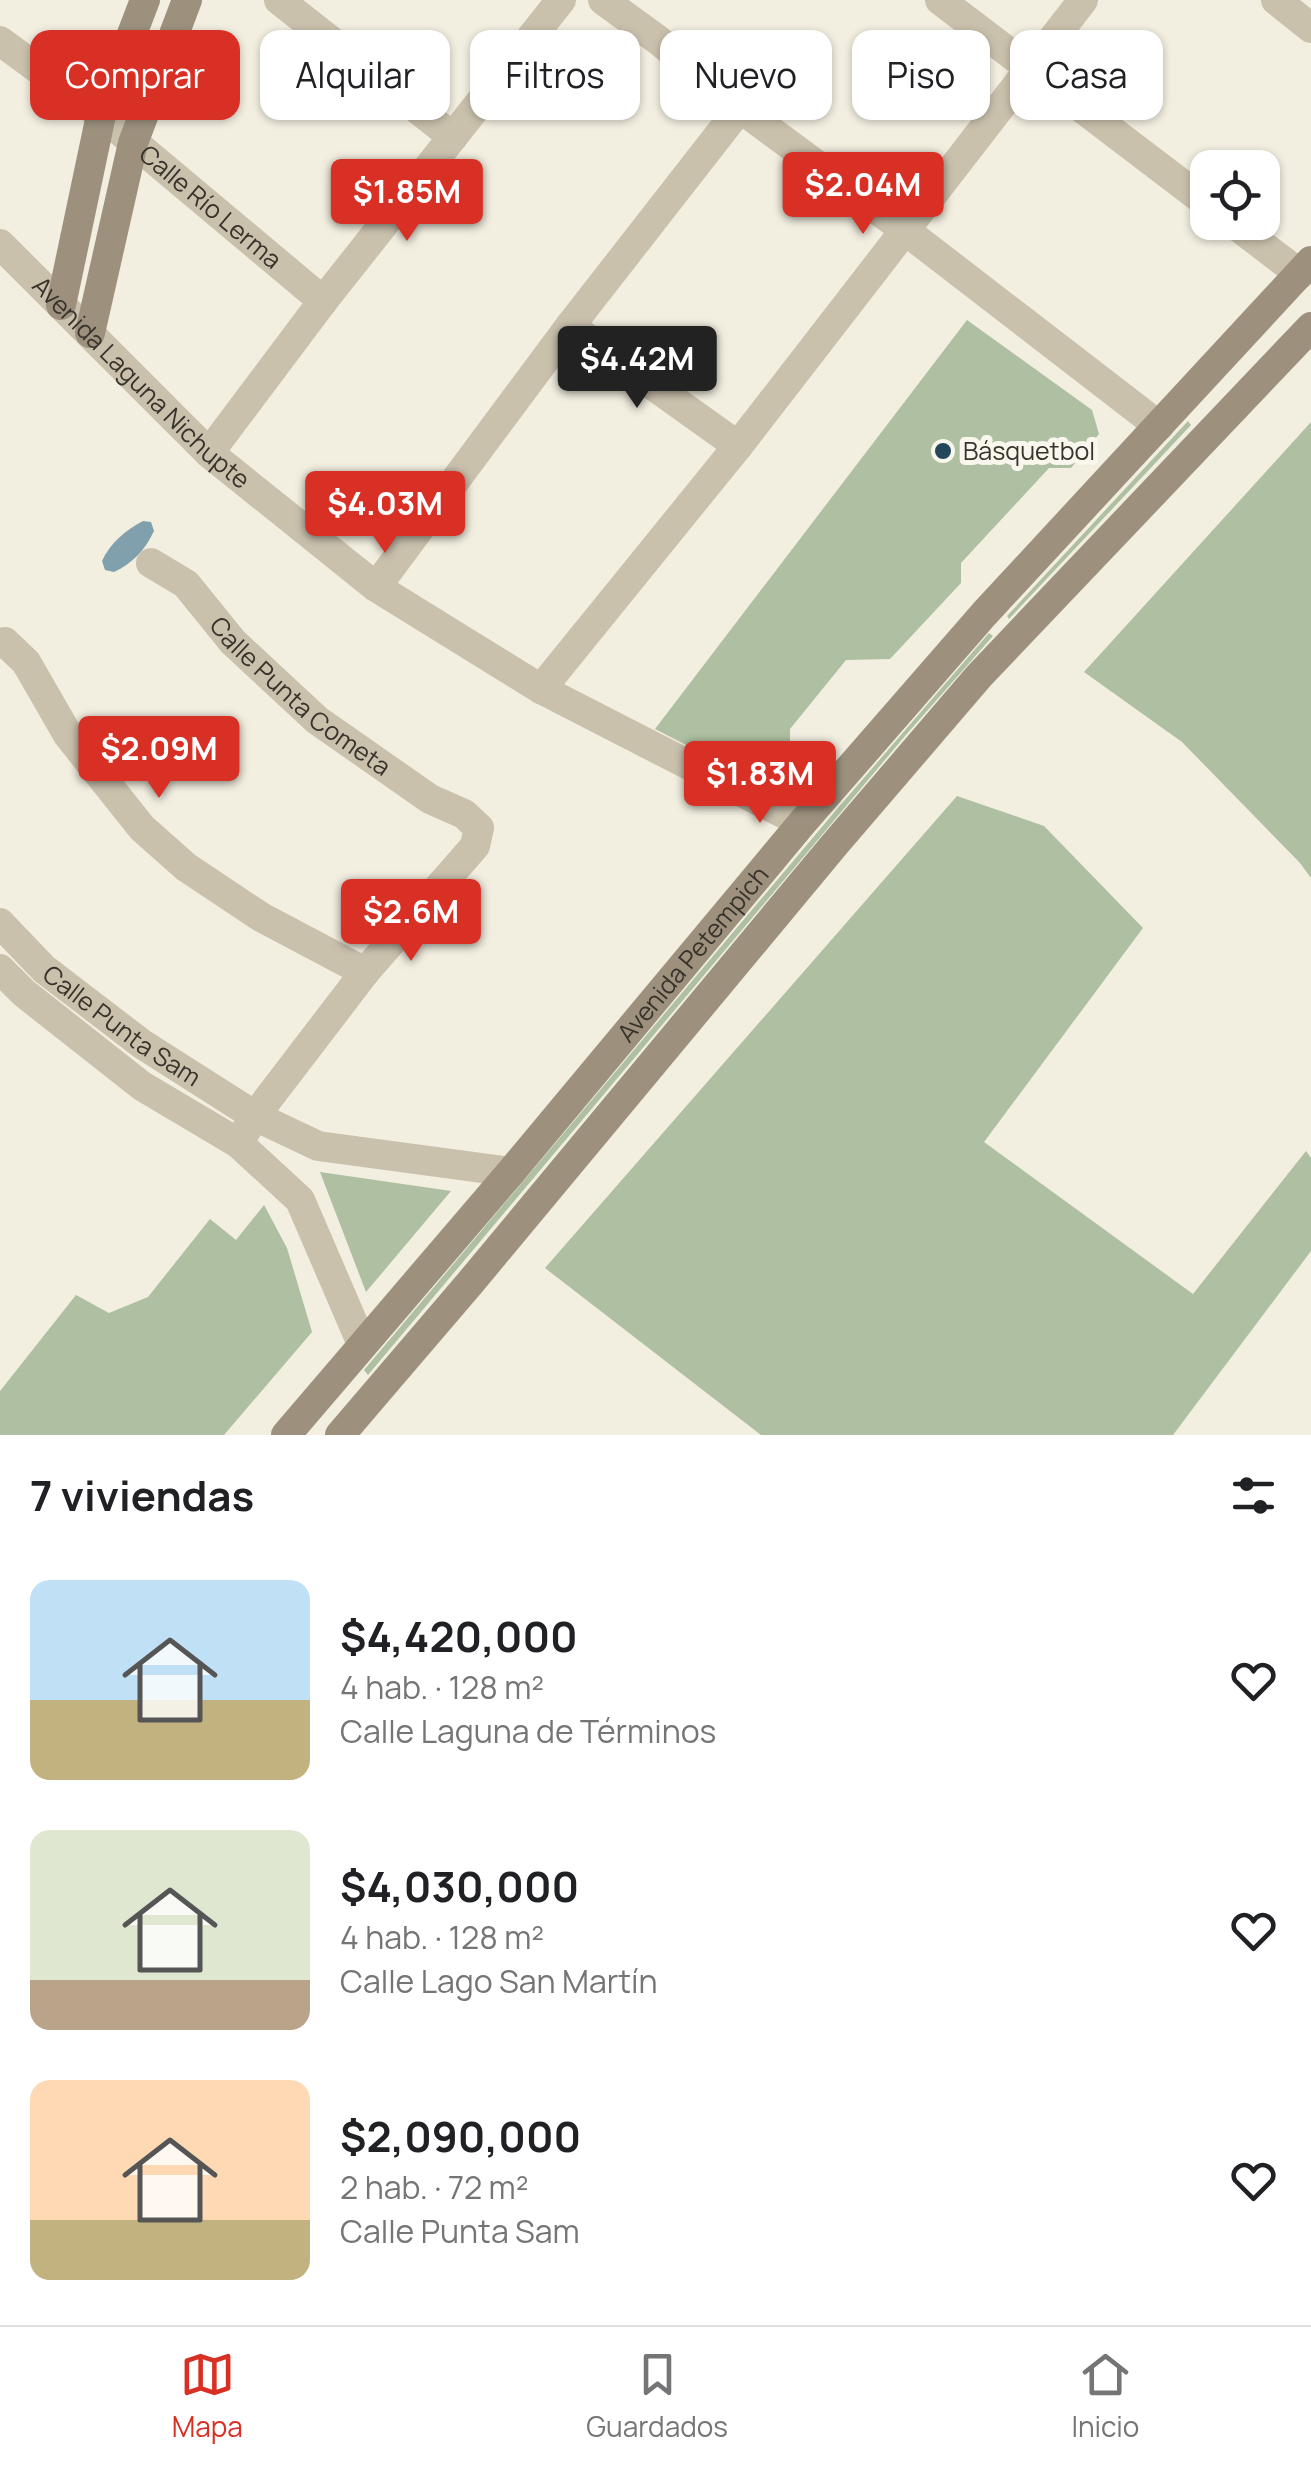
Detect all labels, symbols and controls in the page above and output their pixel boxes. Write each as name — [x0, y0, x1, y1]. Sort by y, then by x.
chip: Comprar — [30, 30, 240, 120]
chip: Alquilar — [260, 30, 450, 120]
chip: Filtros — [470, 30, 640, 120]
chip: Nuevo — [660, 30, 832, 120]
chip: Piso — [852, 30, 990, 120]
chip: Casa — [1010, 30, 1163, 120]
street label: Calle Río Lerma — [132, 136, 289, 276]
map controls — [1190, 150, 1280, 240]
button: locate — [1190, 150, 1280, 240]
pin: $2.04M — [782, 152, 944, 237]
pin: $1.85M — [326, 159, 488, 244]
text: $2.04M — [805, 162, 921, 206]
text: $1.85M — [353, 169, 461, 213]
street label: Avenida Laguna Nichupte — [25, 268, 258, 496]
pin: $4.42M — [556, 326, 718, 411]
text: $4.42M — [580, 336, 694, 380]
place label: Básquetbol — [963, 433, 1095, 468]
marker: Básquetbol — [932, 440, 954, 462]
pin: $4.03M — [304, 471, 466, 556]
text: $4.03M — [327, 481, 443, 525]
street label: Calle Punta Cometa — [202, 609, 398, 783]
pin: $2.09M — [78, 716, 240, 801]
text: $2.09M — [100, 726, 218, 770]
pin: $1.83M — [679, 741, 841, 826]
text: $1.83M — [706, 751, 814, 795]
street label: Avenida Petempich — [609, 858, 776, 1049]
pin: $2.6M — [341, 879, 481, 964]
text: $2.6M — [363, 889, 459, 933]
street label: Calle Punta Sam — [36, 956, 208, 1094]
text: 7 viviendas — [30, 1466, 254, 1524]
icon: filters — [1226, 1468, 1281, 1523]
text: $4,420,000 — [340, 1607, 578, 1665]
icon: home — [110, 1620, 230, 1740]
icon: heart — [1226, 1653, 1281, 1708]
text: 4 hab. · 128 m² — [340, 1665, 544, 1709]
text: Calle Laguna de Términos — [340, 1709, 716, 1753]
text: $4,030,000 — [340, 1857, 579, 1915]
icon: home — [110, 1870, 230, 1990]
icon: heart — [1226, 1903, 1281, 1958]
text: 4 hab. · 128 m² — [340, 1915, 544, 1959]
text: Calle Lago San Martín — [340, 1959, 658, 2003]
text: $2,090,000 — [340, 2107, 581, 2165]
icon: home — [110, 2120, 230, 2240]
icon: heart — [1226, 2153, 1281, 2208]
text: 2 hab. · 72 m² — [340, 2165, 529, 2209]
text: Calle Punta Sam — [340, 2209, 580, 2253]
tab: Mapa — [172, 2347, 243, 2445]
tab: Guardados — [586, 2347, 728, 2445]
tab: Inicio — [1071, 2347, 1139, 2445]

